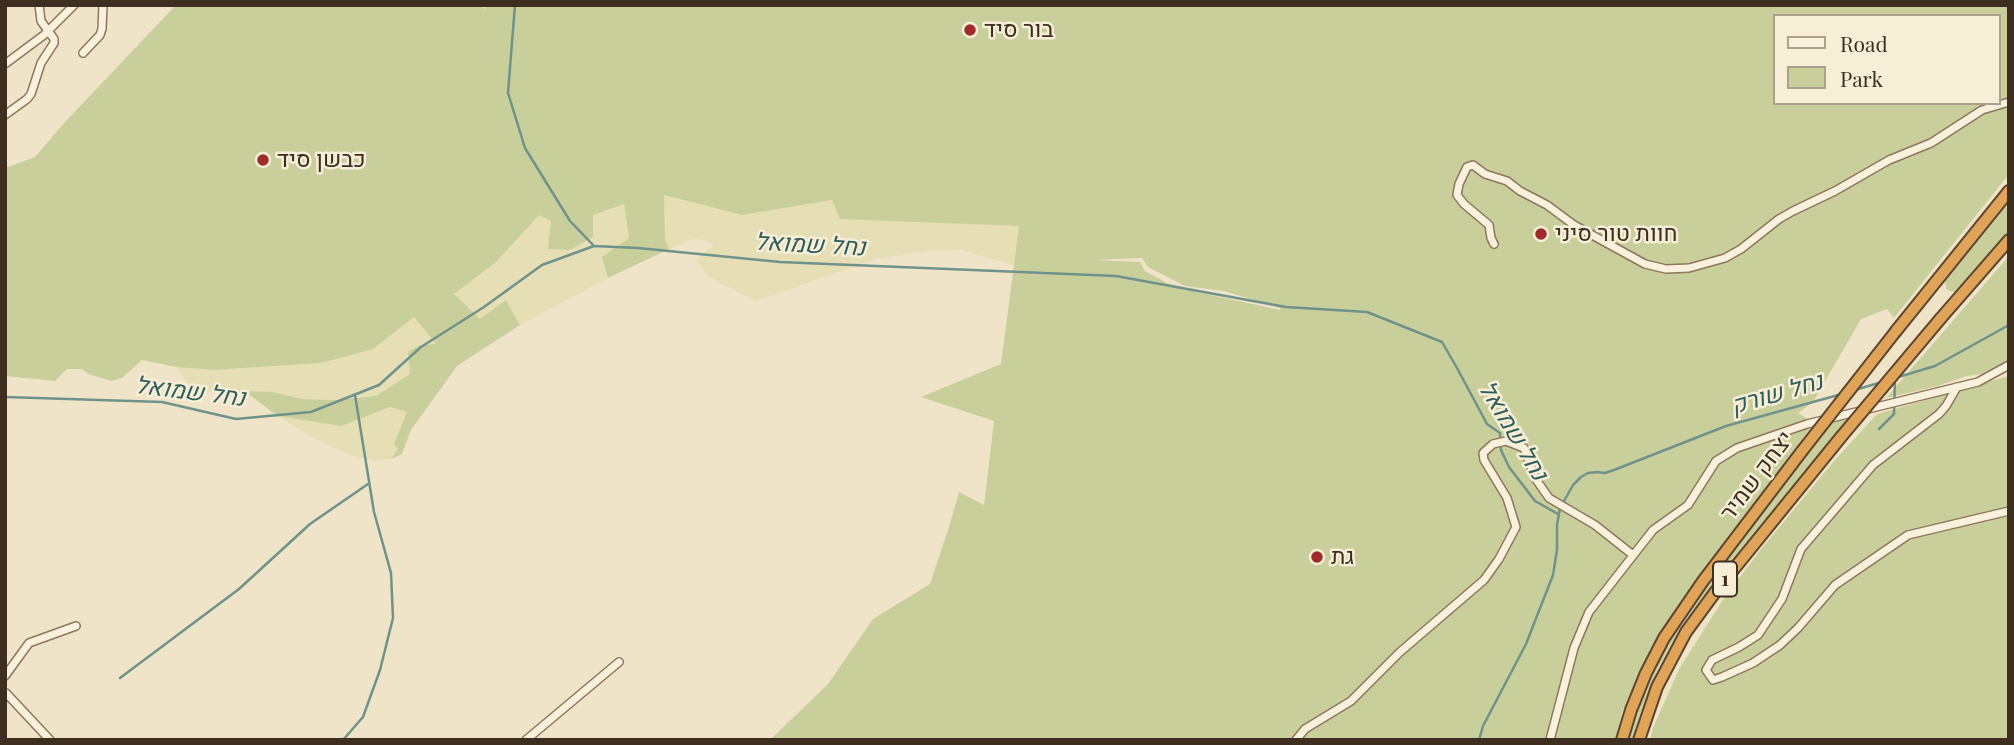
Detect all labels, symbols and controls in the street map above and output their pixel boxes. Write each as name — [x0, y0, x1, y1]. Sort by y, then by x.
legend — [1772, 14, 2000, 105]
place label: בור סיד — [984, 16, 1053, 44]
marker: בור סיד — [962, 22, 978, 38]
text: Road — [1840, 29, 1888, 57]
text: Park — [1840, 64, 1883, 92]
place label: כבשן סיד — [277, 146, 366, 174]
marker: כבשן סיד — [255, 152, 271, 168]
place label: חוות טור סיני — [1555, 220, 1677, 248]
marker: חוות טור סיני — [1533, 226, 1549, 242]
water label: נחל שמואל — [754, 228, 866, 262]
water label: נחל שורק — [1728, 367, 1826, 421]
water label: נחל שמואל — [133, 371, 247, 413]
water label: נחל שמואל — [1472, 376, 1554, 486]
street label: יצחק שמיר — [1715, 426, 1799, 526]
place label: גת — [1331, 543, 1354, 571]
marker: גת — [1309, 549, 1325, 565]
road number: 1 — [1713, 562, 1737, 596]

